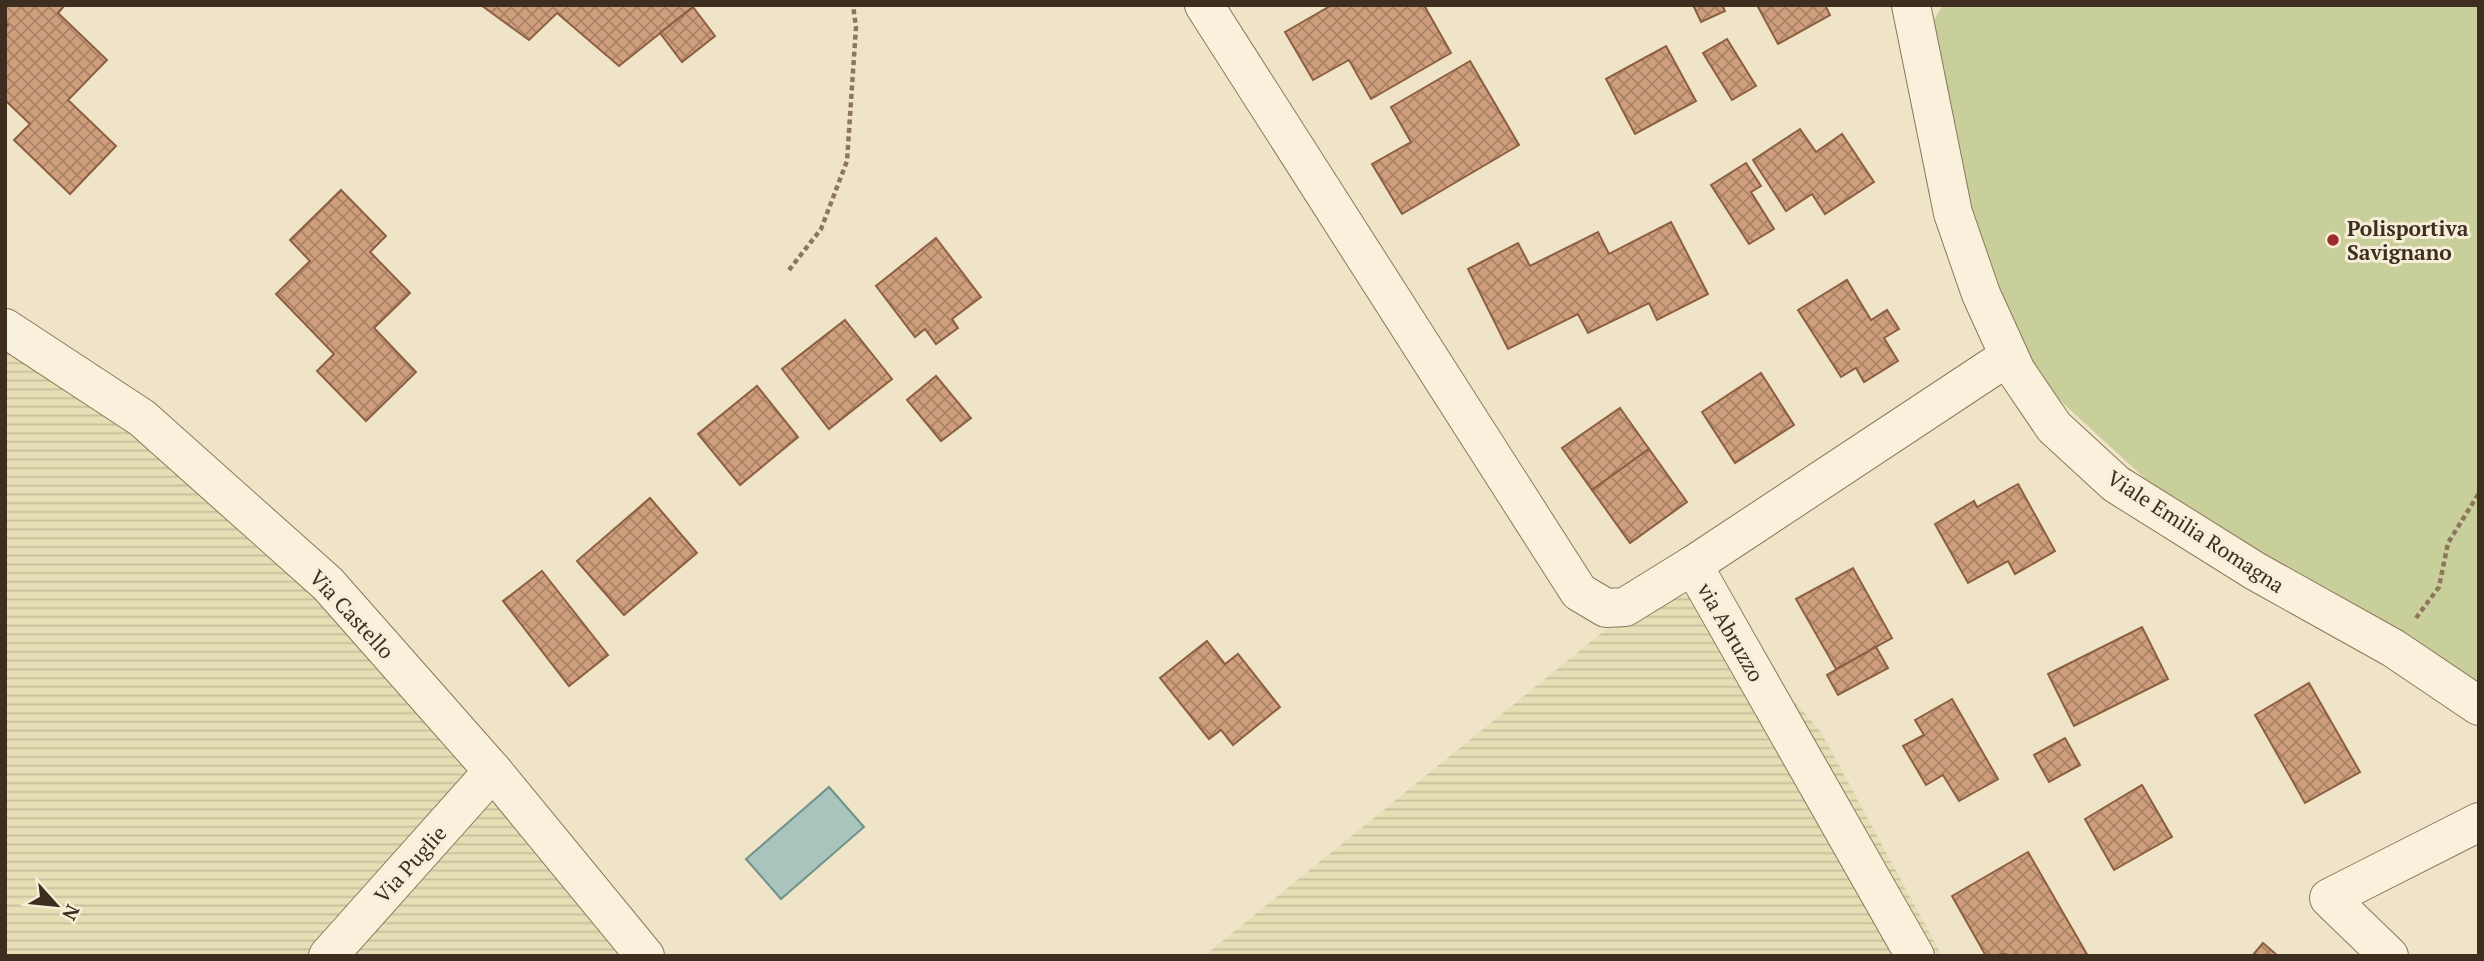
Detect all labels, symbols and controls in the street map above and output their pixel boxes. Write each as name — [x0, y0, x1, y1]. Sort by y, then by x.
place label: Polisportiva Savignano — [2347, 214, 2469, 266]
marker: Polisportiva Savignano — [2325, 232, 2341, 248]
street label: Viale Emilia Romagna — [2102, 463, 2290, 599]
street label: Via Castello — [303, 563, 401, 665]
street label: via Abruzzo — [1691, 577, 1771, 686]
street label: Via Puglie — [368, 819, 452, 909]
north arrow — [21, 870, 91, 940]
text: N — [57, 901, 86, 926]

